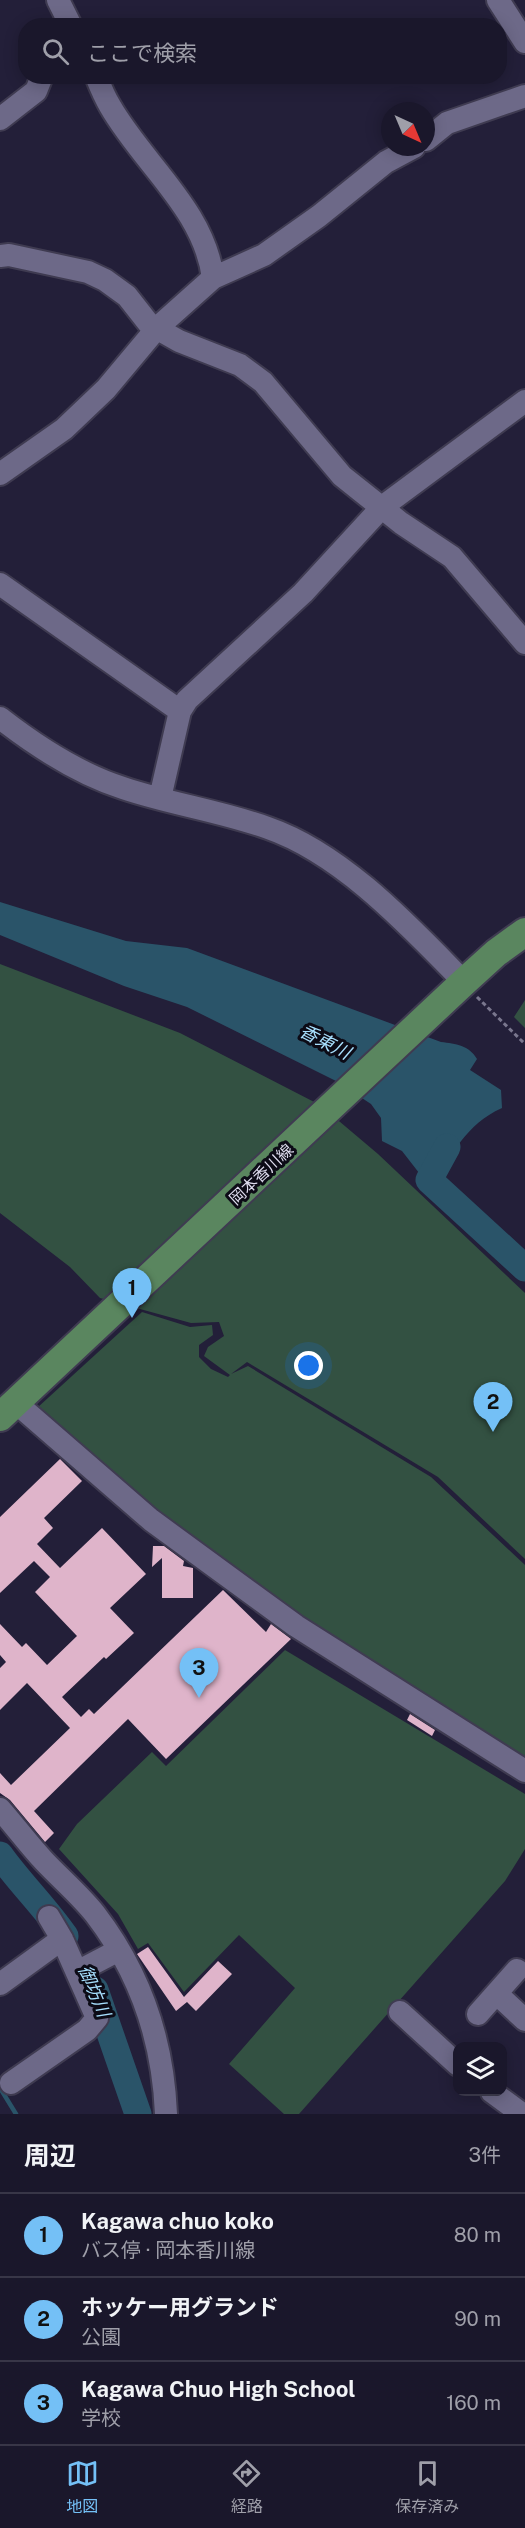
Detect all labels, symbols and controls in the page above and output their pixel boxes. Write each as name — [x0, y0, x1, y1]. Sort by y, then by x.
search box — [18, 18, 507, 84]
icon: search — [39, 35, 72, 68]
text: ここで検索 — [87, 40, 197, 66]
north arrow — [381, 102, 435, 156]
water label: 香東川 — [296, 1020, 356, 1064]
street label: 岡本香川線 — [226, 1140, 297, 1209]
pin: 1 — [112, 1268, 152, 1318]
your location — [294, 1351, 323, 1380]
pin: 2 — [474, 1382, 512, 1432]
pin: 3 — [180, 1648, 218, 1698]
water label: 御坊川 — [74, 1962, 115, 2022]
map controls — [453, 2042, 507, 2096]
button: layers — [453, 2042, 507, 2096]
text: 周辺 — [24, 2140, 76, 2171]
text: 3件 — [468, 2143, 501, 2167]
text: Kagawa chuo koko — [81, 2208, 274, 2234]
text: 1 — [39, 2223, 48, 2247]
text: 80 m — [454, 2223, 501, 2247]
text: バス停 · 岡本香川線 — [81, 2238, 255, 2262]
text: ホッケー用グランド — [81, 2294, 279, 2320]
text: 2 — [37, 2307, 50, 2331]
text: 90 m — [454, 2307, 501, 2331]
text: 公園 — [81, 2325, 121, 2349]
text: Kagawa Chuo High School — [81, 2376, 356, 2402]
text: 3 — [37, 2391, 50, 2415]
text: 160 m — [446, 2391, 501, 2415]
text: 学校 — [81, 2406, 121, 2430]
tab: 地図 — [66, 2457, 99, 2517]
tab: 経路 — [230, 2457, 263, 2517]
tab: 保存済み — [395, 2457, 459, 2517]

